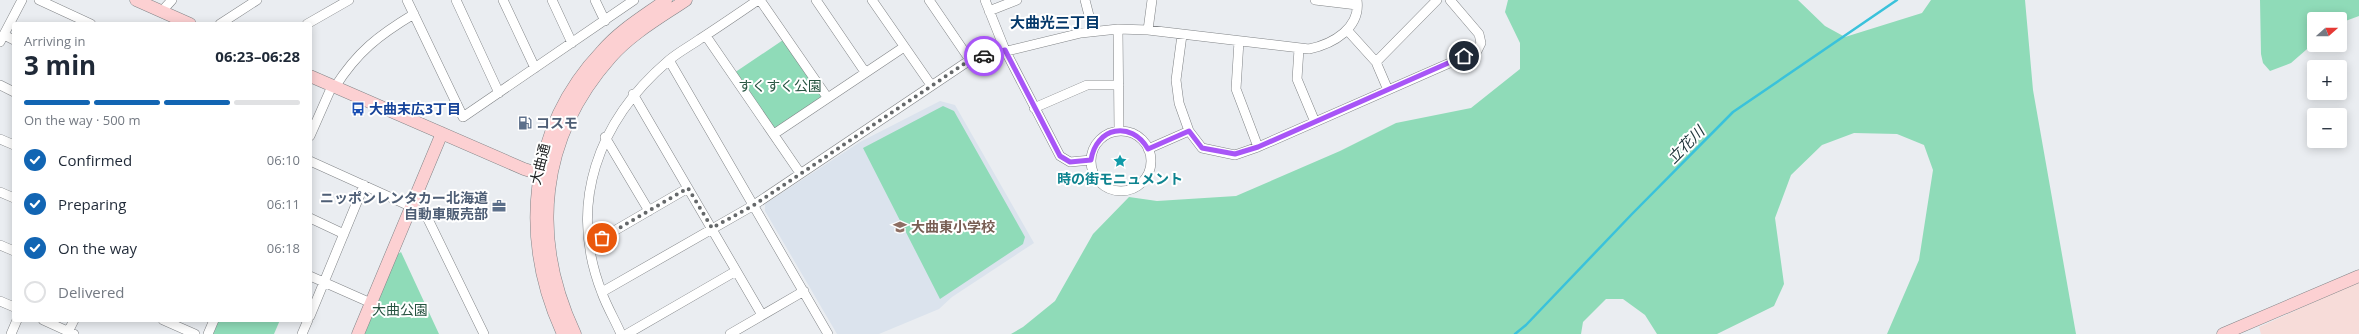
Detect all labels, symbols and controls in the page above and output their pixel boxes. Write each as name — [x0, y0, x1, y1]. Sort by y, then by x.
district label: 大曲光三丁目 — [1010, 12, 1100, 32]
north arrow — [2307, 12, 2347, 52]
map controls — [2307, 12, 2347, 148]
text: Arriving in — [24, 32, 86, 50]
courier — [964, 36, 1004, 76]
pin — [1447, 39, 1481, 73]
icon: car — [973, 45, 995, 67]
icon: home — [1453, 45, 1475, 67]
text: 06:23–06:28 — [215, 46, 300, 66]
text: 3 min — [24, 47, 96, 83]
button: + — [2307, 60, 2347, 100]
park label: すくすく公園 — [738, 76, 822, 95]
place label: 大曲末広3丁目 — [369, 99, 461, 118]
bus stop icon: 大曲末広3丁目 — [350, 101, 366, 117]
button: − — [2307, 108, 2347, 148]
text: On the way · 500 m — [24, 111, 140, 129]
place label: コスモ — [536, 113, 578, 132]
fuel station icon: コスモ — [517, 115, 533, 131]
water label: 立花川 — [1662, 120, 1710, 167]
street label: 大曲通 — [525, 141, 554, 187]
icon: check — [24, 149, 46, 171]
text: Confirmed — [58, 150, 132, 170]
text: 06:10 — [267, 151, 300, 169]
place icon: 時の街モニュメント — [1112, 153, 1128, 169]
place label: 時の街モニュメント — [1057, 169, 1183, 188]
place label: ニッポンレンタカー北海道 自動車販売部 — [320, 188, 488, 223]
icon: check — [24, 193, 46, 215]
text: Preparing — [58, 194, 126, 214]
text: 06:11 — [267, 195, 300, 213]
office icon: ニッポンレンタカー北海道 自動車販売部 — [491, 198, 507, 214]
place label: 大曲東小学校 — [911, 217, 995, 236]
school or university icon: 大曲東小学校 — [892, 219, 908, 235]
pin — [585, 221, 619, 255]
icon: bag — [591, 227, 613, 249]
icon: check — [24, 237, 46, 259]
text: On the way — [58, 238, 137, 258]
text: 06:18 — [267, 239, 300, 257]
text: Delivered — [58, 282, 125, 302]
park label: 大曲公園 — [372, 300, 428, 319]

